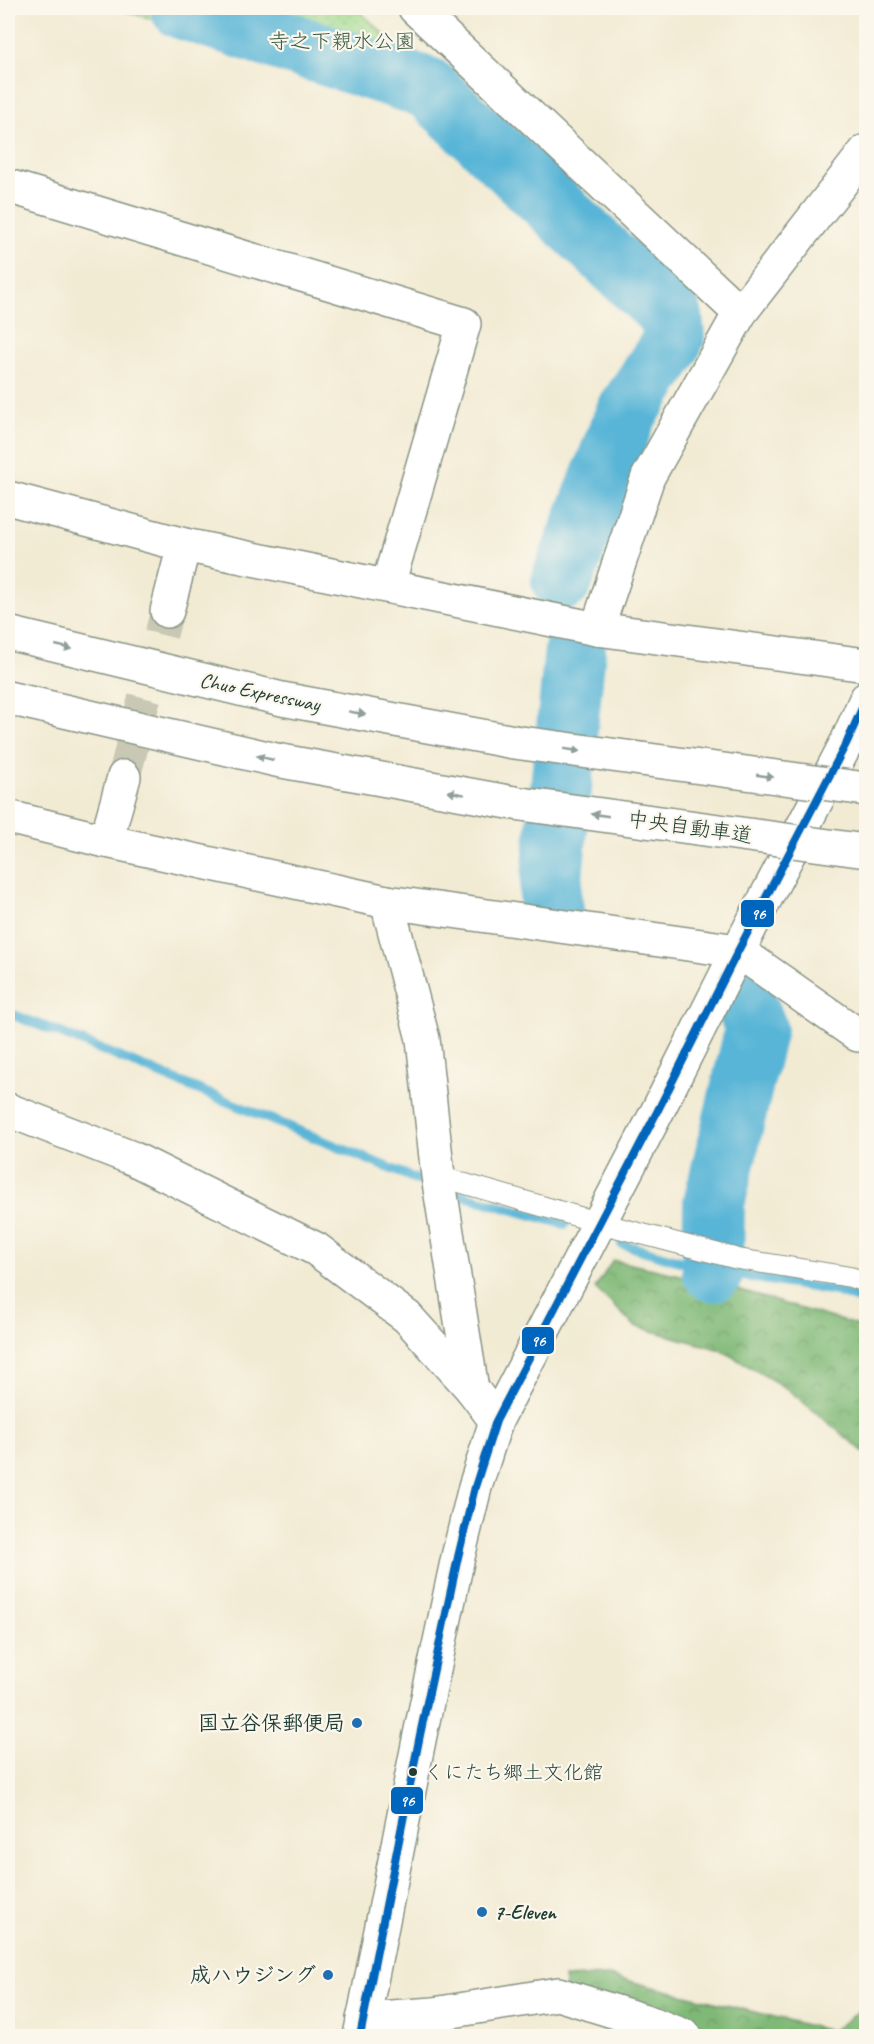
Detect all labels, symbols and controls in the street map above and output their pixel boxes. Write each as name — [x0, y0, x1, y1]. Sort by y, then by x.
park label: 寺之下親水公園 — [269, 28, 416, 54]
one-way arrow — [55, 643, 73, 653]
street label: Chuo Expressway — [198, 667, 324, 718]
one-way arrow — [348, 709, 367, 718]
one-way arrow — [563, 745, 582, 754]
one-way arrow — [255, 752, 274, 762]
one-way arrow — [756, 771, 775, 780]
one-way arrow — [447, 788, 466, 797]
street label: 中央自動車道 — [626, 805, 754, 849]
one-way arrow — [591, 810, 610, 819]
line badge: 96 — [740, 899, 775, 928]
text: 96 — [751, 904, 767, 924]
line badge: 96 — [521, 1326, 555, 1355]
text: 96 — [531, 1331, 547, 1351]
place label: 国立谷保郵便局 — [198, 1710, 345, 1736]
marker: 国立谷保郵便局 — [350, 1716, 364, 1730]
place label: くにたち郷土文化館 — [424, 1760, 603, 1785]
marker: くにたち郷土文化館 — [407, 1766, 419, 1778]
line badge: 96 — [390, 1786, 424, 1815]
text: 96 — [400, 1791, 416, 1811]
place label: 7-Eleven — [494, 1899, 557, 1925]
marker: 7-Eleven — [475, 1905, 489, 1919]
place label: 成ハウジング — [190, 1962, 316, 1988]
marker: 成ハウジング — [321, 1968, 335, 1982]

